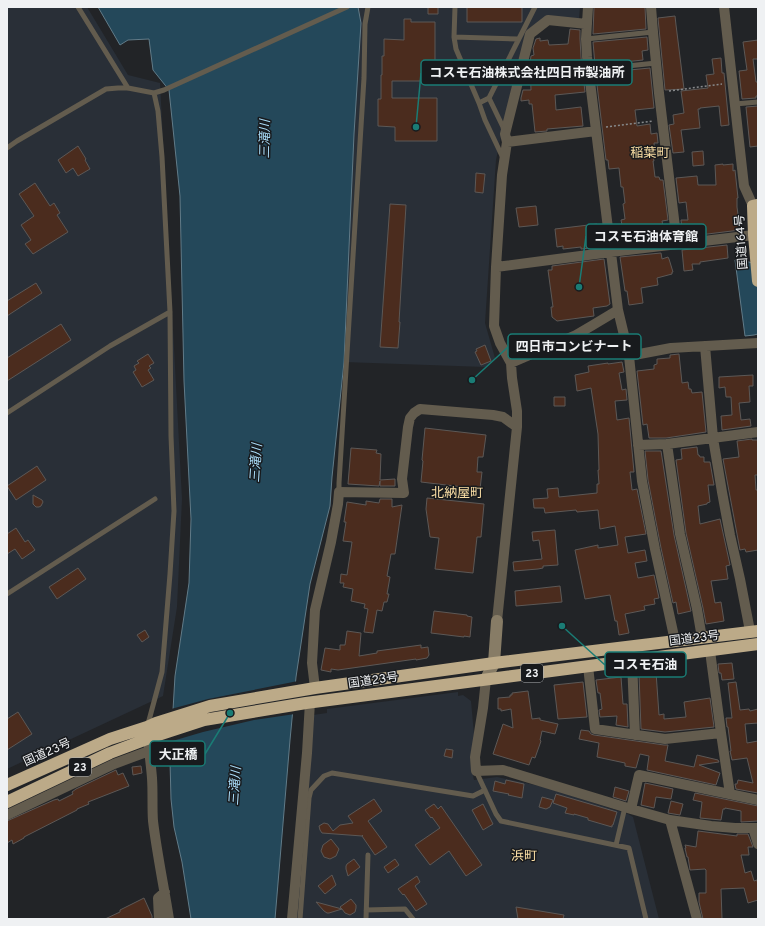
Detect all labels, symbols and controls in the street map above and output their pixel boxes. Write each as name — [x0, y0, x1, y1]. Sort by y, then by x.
callout: コスモ石油株式会社四日市製油所 — [421, 60, 632, 85]
text: コスモ石油株式会社四日市製油所 — [429, 65, 625, 82]
water label: 三滝川 — [258, 117, 274, 159]
district label: 稲葉町 — [630, 146, 670, 162]
street label: 国道164号 — [732, 214, 752, 270]
callout: コスモ石油体育館 — [586, 224, 706, 249]
text: コスモ石油体育館 — [594, 230, 698, 246]
callout: 四日市コンビナート — [508, 334, 641, 359]
text: 四日市コンビナート — [515, 339, 633, 356]
water label: 三滝川 — [248, 441, 266, 483]
district label: 北納屋町 — [431, 485, 483, 502]
street label: 国道23号 — [668, 628, 720, 650]
callout: コスモ石油 — [605, 652, 686, 677]
text: コスモ石油 — [612, 658, 678, 674]
road number: 23 — [521, 664, 543, 682]
street label: 国道23号 — [347, 670, 399, 692]
street label: 国道23号 — [21, 735, 74, 771]
callout: 大正橋 — [150, 741, 205, 766]
text: 大正橋 — [158, 747, 198, 764]
road number: 23 — [69, 758, 91, 776]
water label: 三滝川 — [227, 764, 245, 806]
district label: 浜町 — [511, 849, 537, 865]

